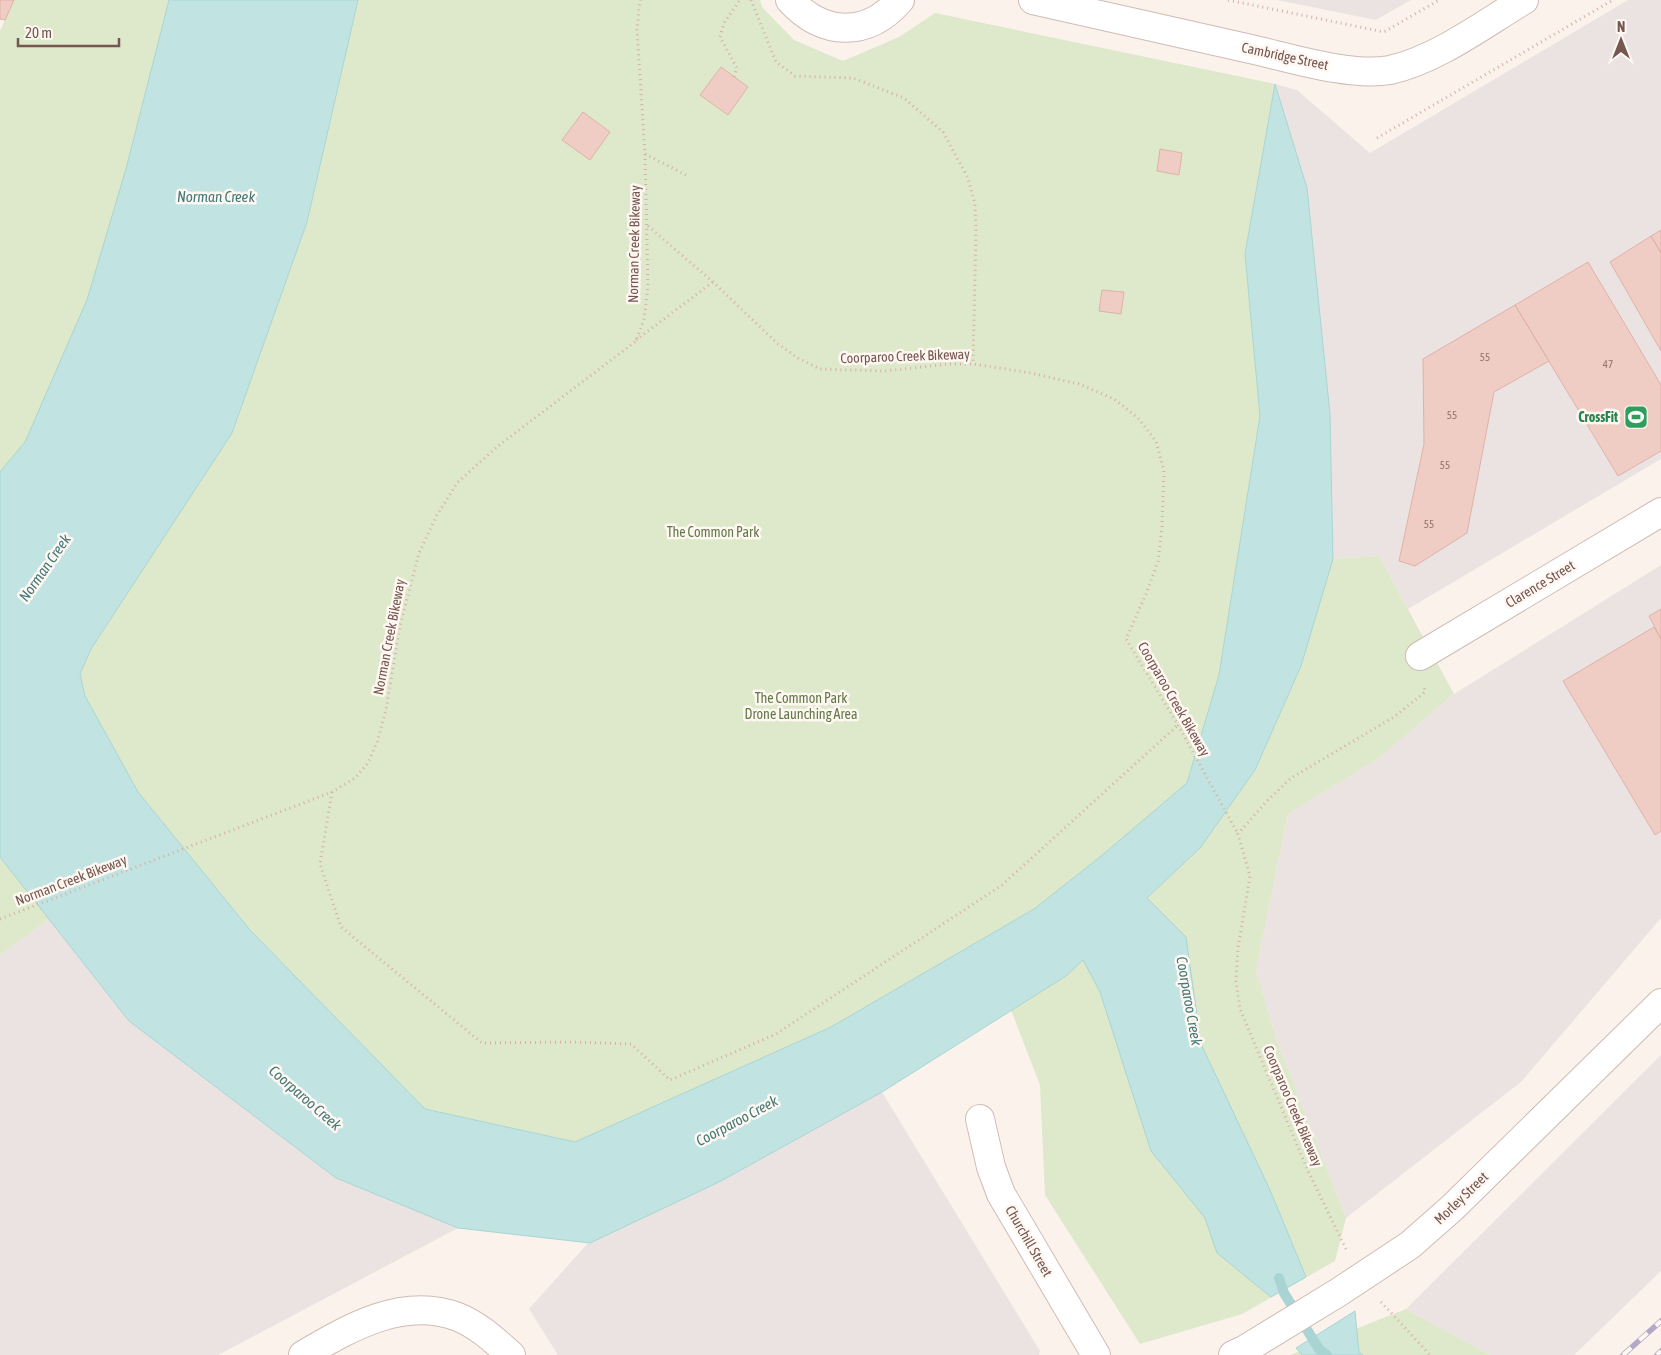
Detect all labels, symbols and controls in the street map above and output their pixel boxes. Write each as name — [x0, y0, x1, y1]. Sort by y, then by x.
scale bar — [18, 15, 119, 47]
north arrow — [1596, 15, 1646, 65]
text: N — [1617, 19, 1625, 35]
text: 20 m — [25, 24, 52, 41]
street label: Cambridge Street — [1240, 39, 1330, 73]
street label: Norman Creek Bikeway — [625, 185, 643, 303]
water label: Norman Creek — [177, 188, 255, 205]
street label: Coorparoo Creek Bikeway — [840, 346, 970, 366]
house number: 55 — [1480, 351, 1490, 363]
house number: 47 — [1603, 358, 1613, 370]
sports icon: CrossFit — [1623, 404, 1649, 430]
house number: 55 — [1447, 409, 1457, 421]
place label: CrossFit — [1578, 409, 1618, 425]
house number: 55 — [1440, 459, 1450, 471]
house number: 55 — [1424, 518, 1434, 530]
park label: The Common Park — [667, 524, 759, 540]
water label: Norman Creek — [15, 531, 74, 605]
street label: Clarence Street — [1502, 557, 1578, 611]
street label: Norman Creek Bikeway — [370, 577, 408, 696]
street label: Coorparoo Creek Bikeway — [1135, 639, 1213, 759]
park label: The Common Park Drone Launching Area — [745, 690, 857, 722]
street label: Norman Creek Bikeway — [13, 851, 129, 909]
water label: Coorparoo Creek — [1173, 955, 1206, 1047]
street label: Coorparoo Creek Bikeway — [1260, 1043, 1326, 1169]
water label: Coorparoo Creek — [266, 1062, 345, 1134]
water label: Coorparoo Creek — [693, 1092, 781, 1149]
street label: Morley Street — [1431, 1169, 1491, 1227]
street label: Churchill Street — [1002, 1203, 1056, 1279]

